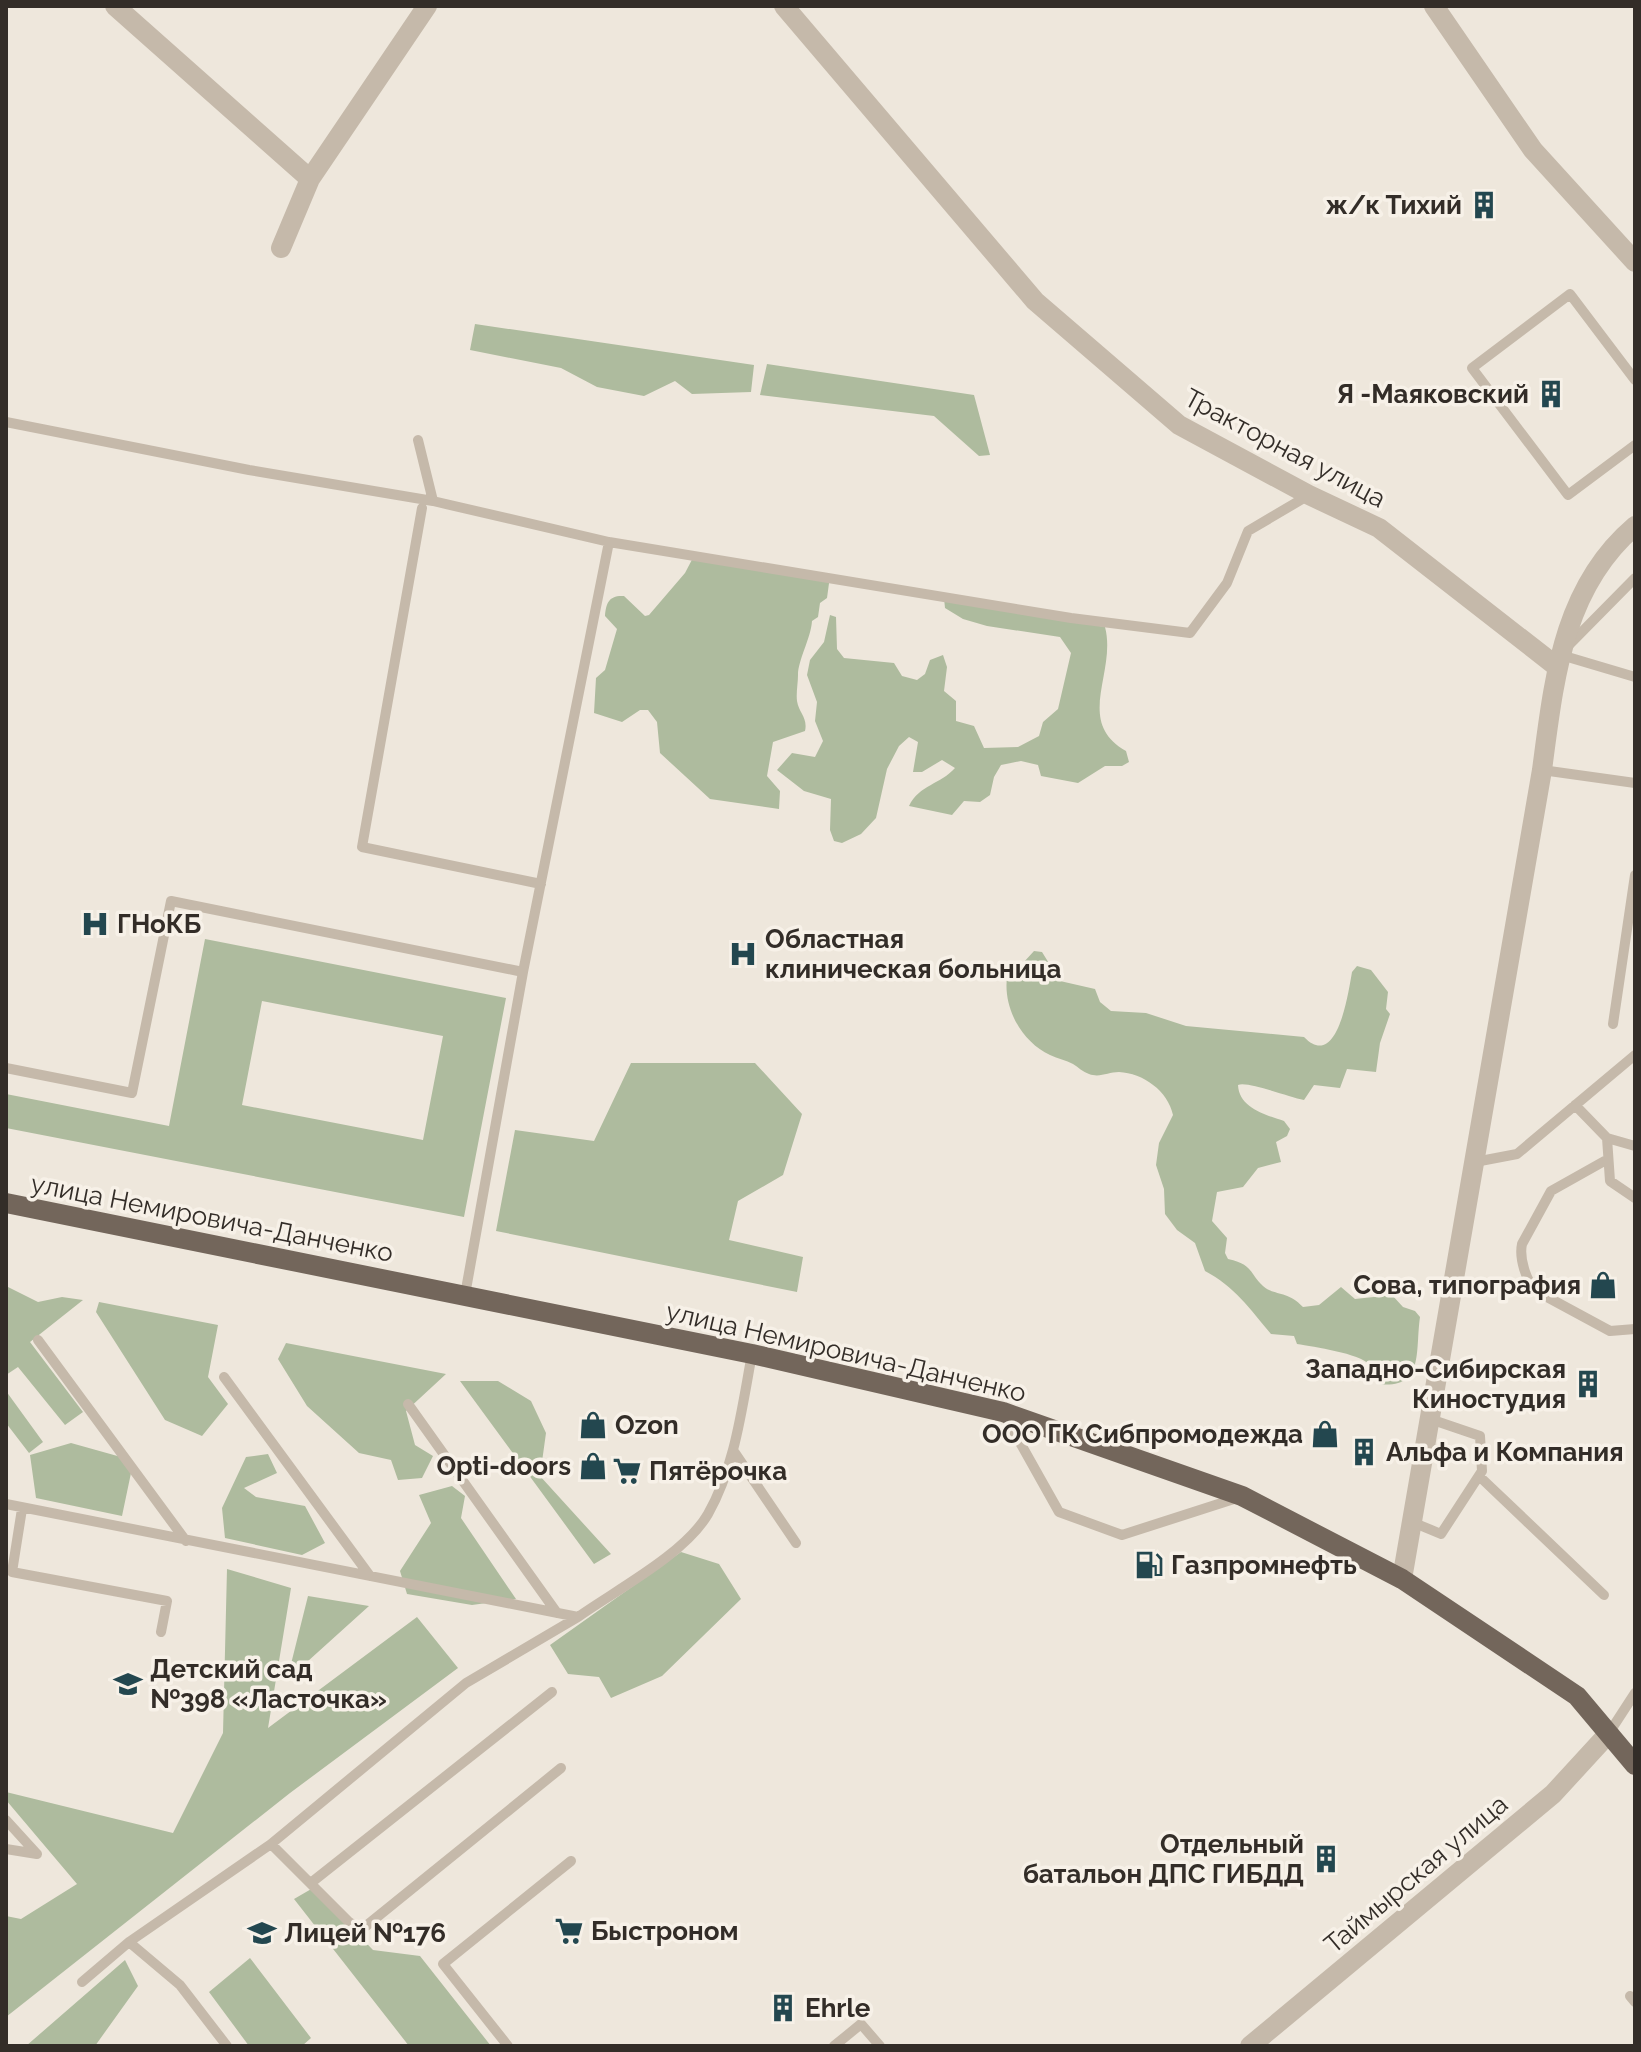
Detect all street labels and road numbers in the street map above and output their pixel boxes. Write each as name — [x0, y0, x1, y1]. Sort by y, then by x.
street label: Тракторная улица — [1179, 382, 1391, 514]
street label: улица Немировича-Данченко — [28, 1168, 396, 1268]
street label: улица Немировича-Данченко — [663, 1296, 1029, 1408]
street label: Таймырская улица — [1318, 1789, 1514, 1959]

